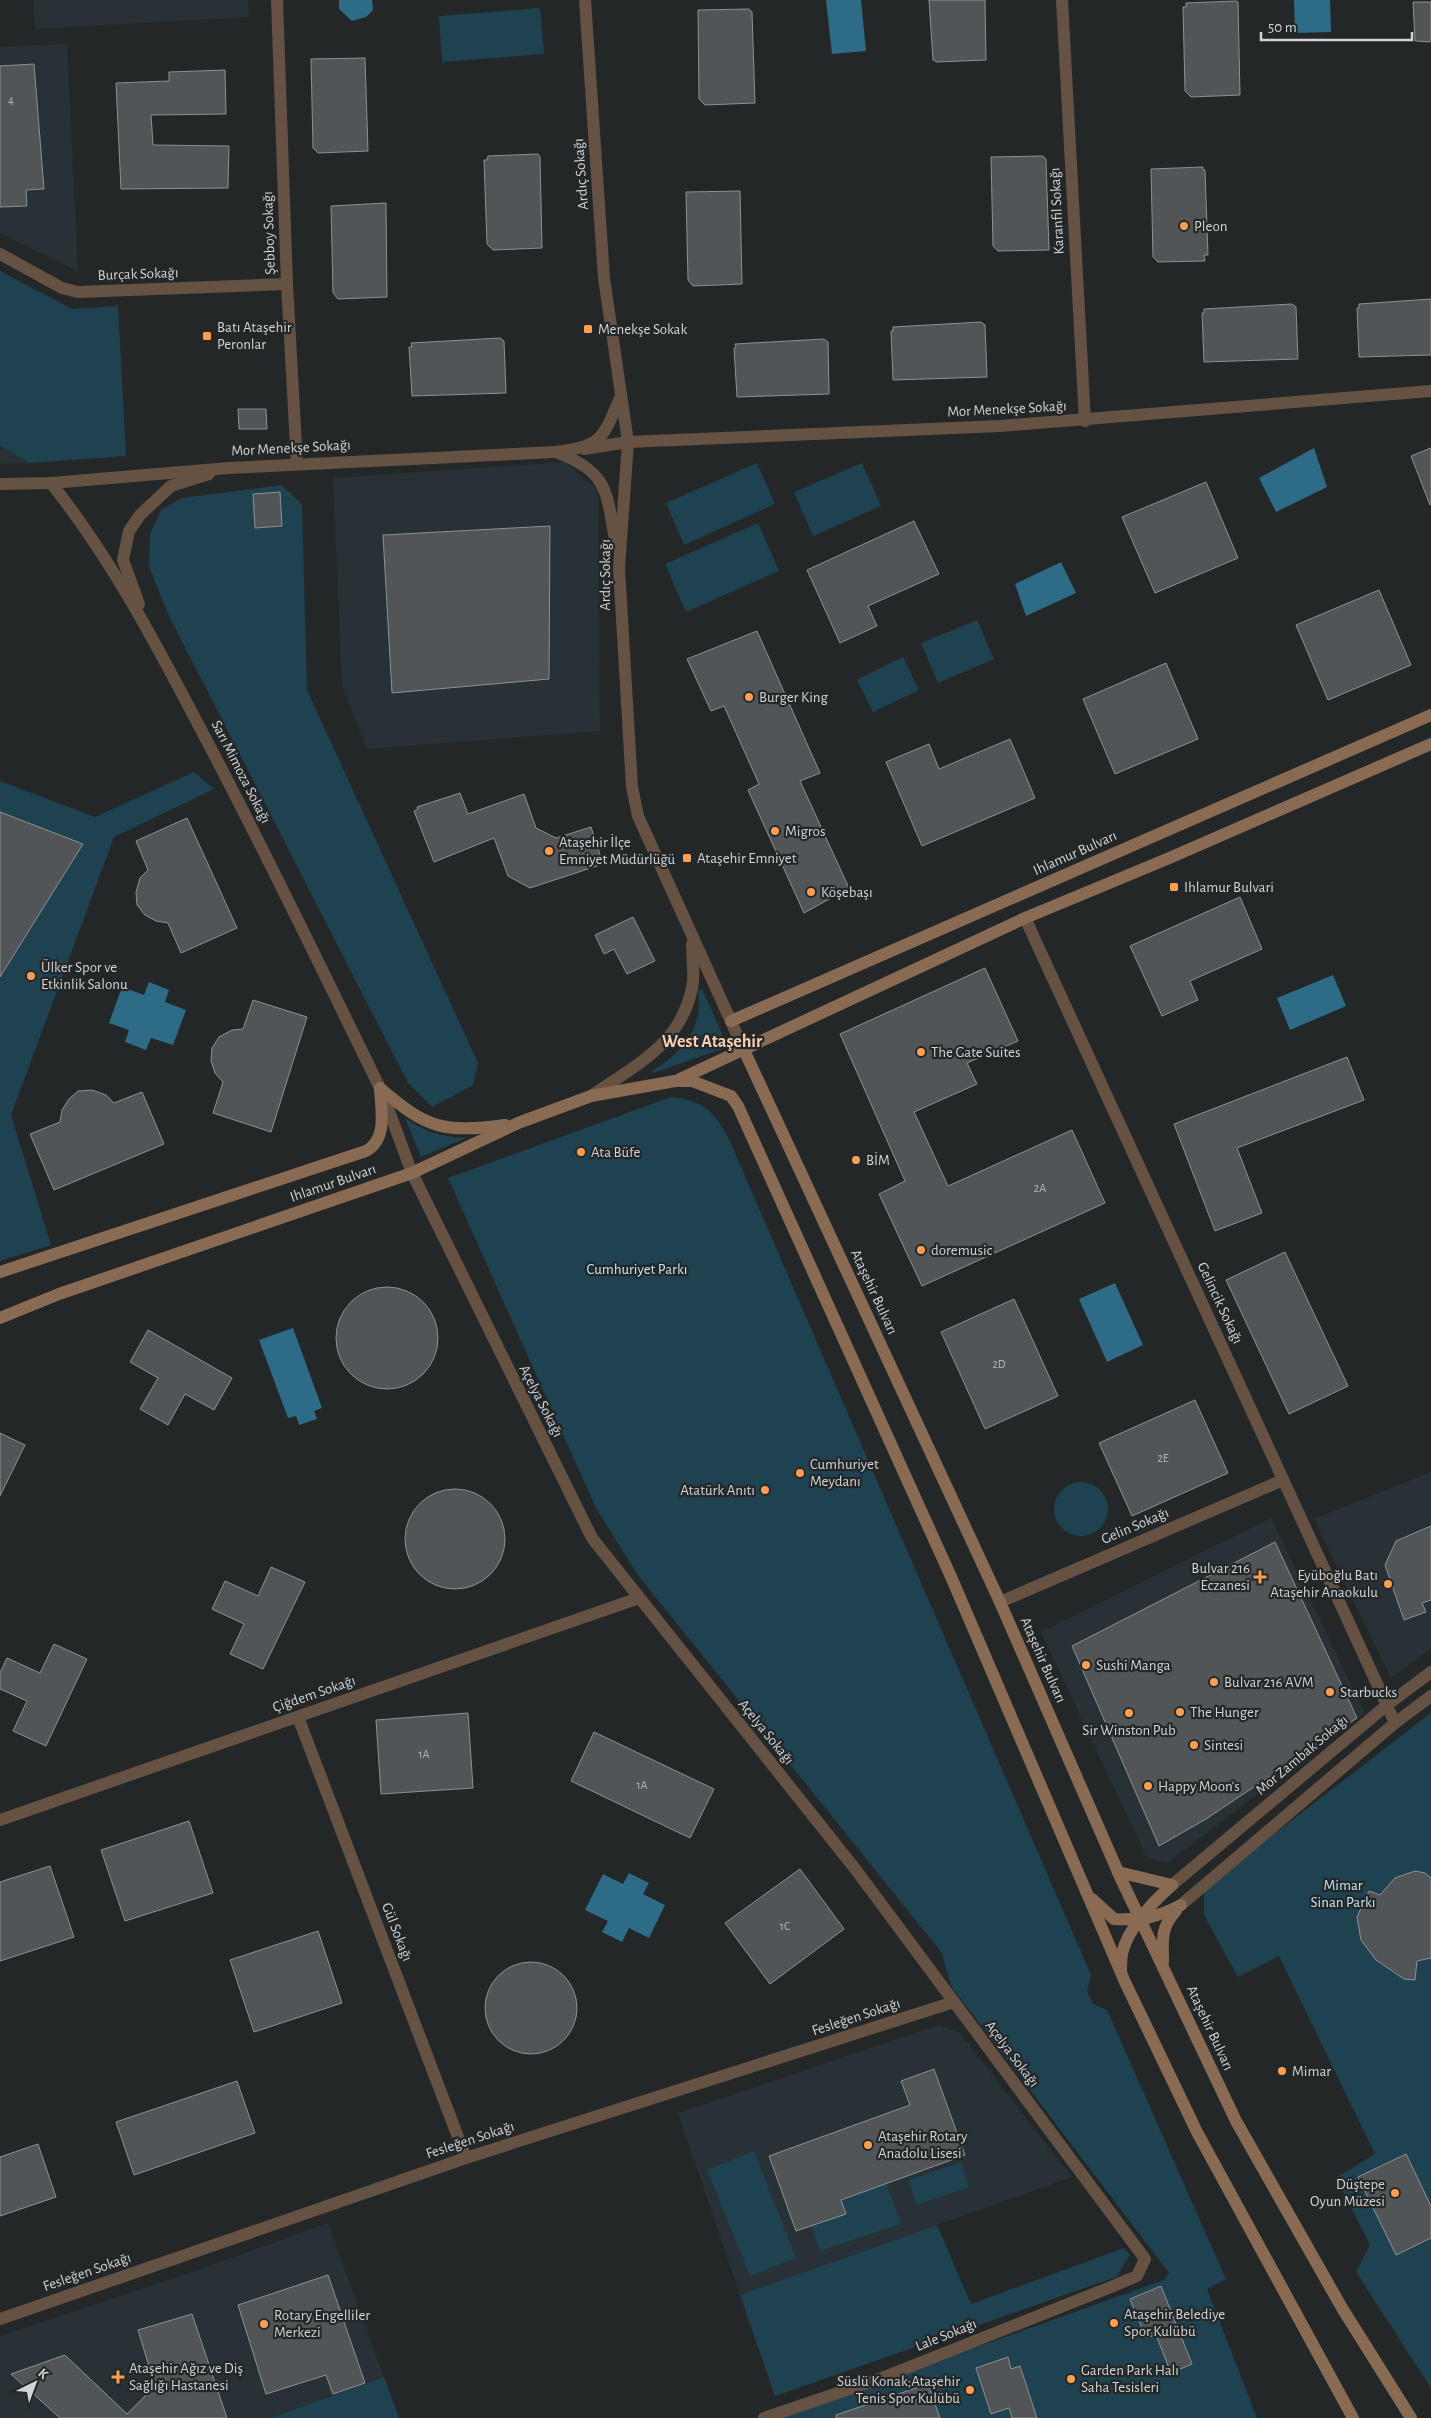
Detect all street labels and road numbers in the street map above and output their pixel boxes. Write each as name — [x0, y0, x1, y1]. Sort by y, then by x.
street label: Ardıç Sokağı — [571, 138, 591, 210]
street label: Karanfil Sokağı — [1047, 167, 1067, 255]
street label: Şebboy Sokağı — [260, 191, 278, 275]
street label: Burçak Sokağı — [97, 265, 179, 283]
street label: Mor Menekşe Sokağı — [947, 398, 1067, 420]
street label: Mor Menekşe Sokağı — [231, 437, 351, 459]
street label: Ardıç Sokağı — [598, 539, 613, 611]
street label: Sarı Mimoza Sokağı — [209, 718, 273, 826]
street label: Ihlamur Bulvarı — [1031, 828, 1119, 878]
street label: Ihlamur Bulvarı — [288, 1161, 378, 1205]
street label: Ataşehir Bulvarı — [848, 1247, 900, 1337]
street label: Gelincik Sokağı — [1195, 1260, 1245, 1346]
street label: Açelya Sokağı — [516, 1362, 566, 1440]
street label: Gelin Sokağı — [1099, 1505, 1171, 1547]
street label: Ataşehir Bulvarı — [1017, 1615, 1069, 1705]
street label: Çiğdem Sokağı — [271, 1673, 357, 1715]
street label: Açelya Sokağı — [735, 1697, 797, 1767]
street label: Mor Zambak Sokağı — [1253, 1712, 1351, 1798]
street label: Gül Sokağı — [379, 1901, 415, 1963]
street label: Ataşehir Bulvarı — [1184, 1983, 1236, 2073]
street label: Fesleğen Sokağı — [810, 1996, 902, 2038]
street label: Açelya Sokağı — [982, 2018, 1042, 2090]
street label: Fesleğen Sokağı — [424, 2119, 516, 2161]
street label: Fesleğen Sokağı — [41, 2250, 133, 2294]
street label: Lale Sokağı — [913, 2316, 979, 2354]

